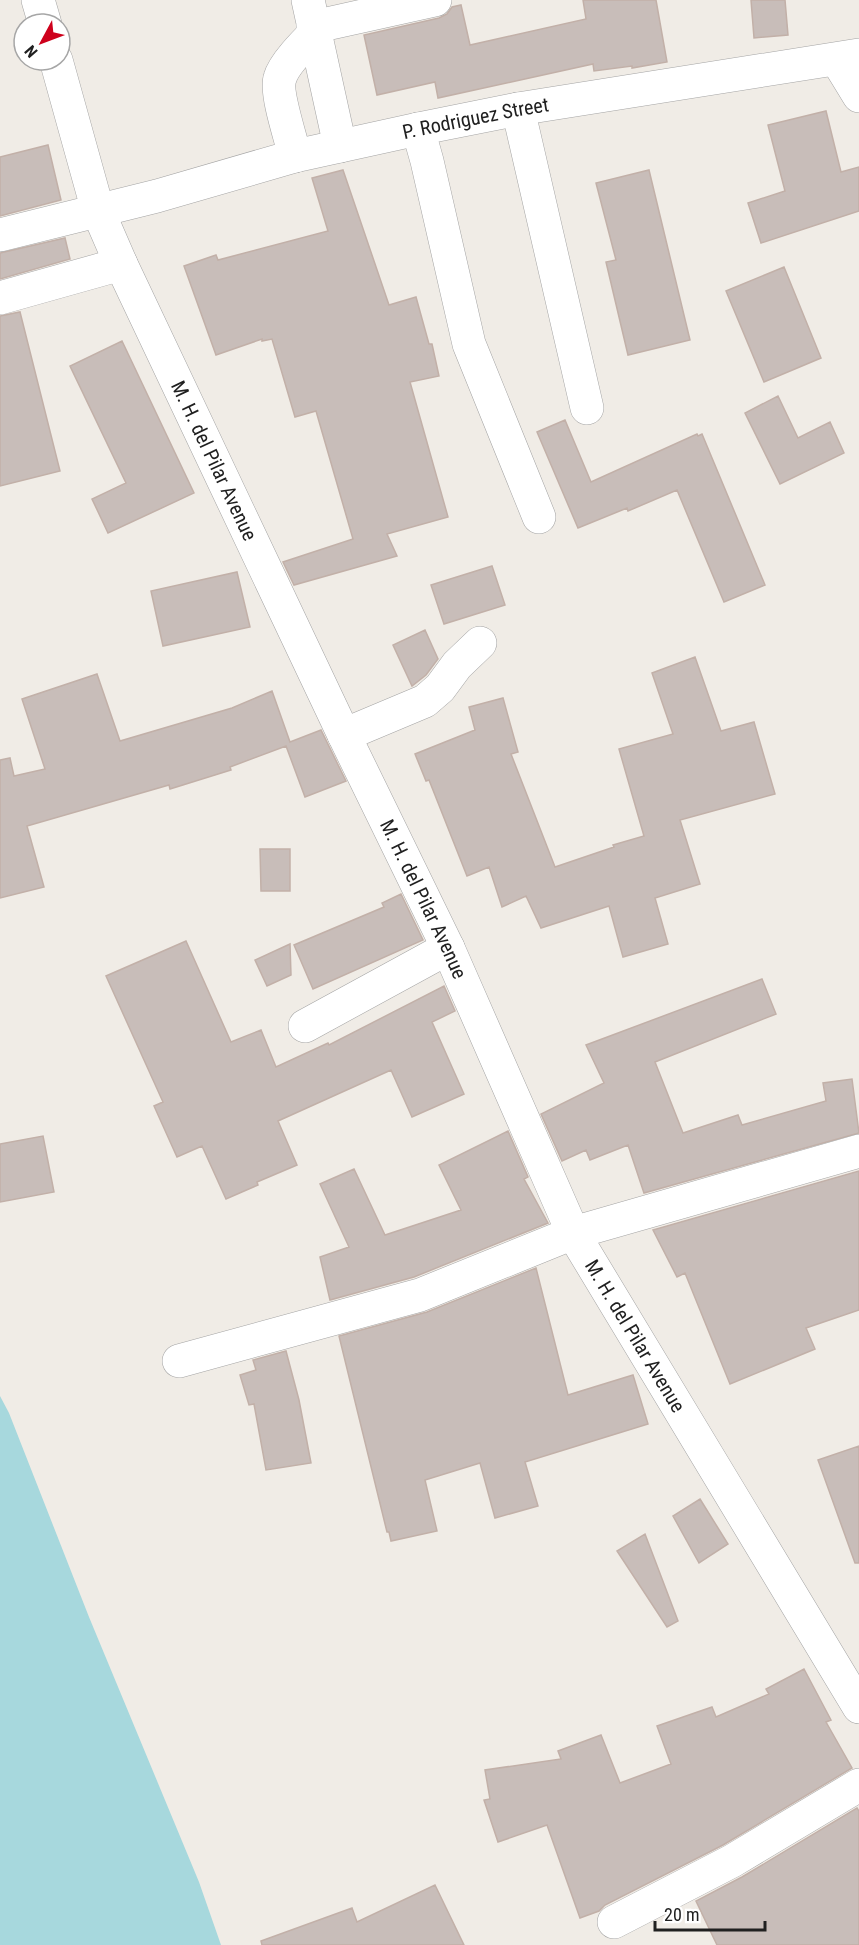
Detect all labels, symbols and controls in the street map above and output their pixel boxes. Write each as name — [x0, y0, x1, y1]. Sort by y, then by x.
north arrow — [12, 12, 72, 72]
text: N — [21, 42, 41, 61]
street label: P. Rodriguez Street — [400, 92, 550, 144]
street label: M. H. del Pilar Avenue — [166, 377, 262, 544]
street label: M. H. del Pilar Avenue — [375, 815, 472, 982]
street label: M. H. del Pilar Avenue — [580, 1255, 690, 1417]
scale bar — [655, 1894, 764, 1932]
text: 20 m — [664, 1904, 699, 1925]

